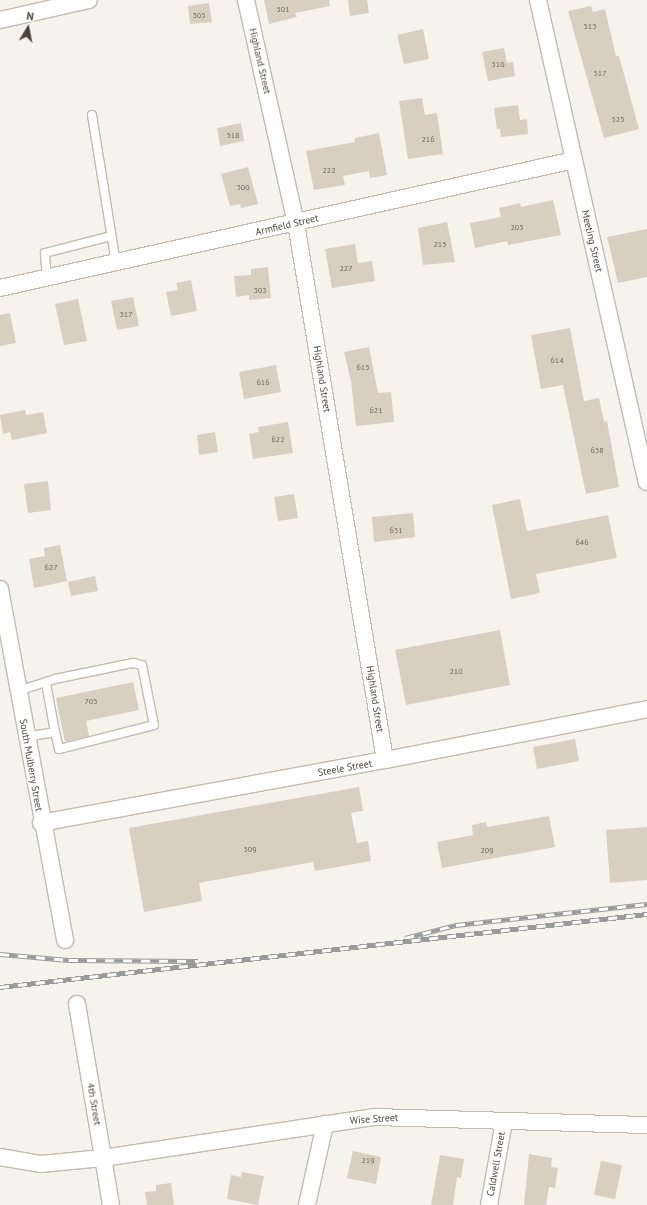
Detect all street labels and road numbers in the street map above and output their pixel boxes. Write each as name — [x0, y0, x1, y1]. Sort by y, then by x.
street label: Highland Street — [247, 27, 273, 95]
street label: Meeting Street — [579, 209, 605, 273]
street label: Armfield Street — [254, 212, 320, 238]
street label: Highland Street — [311, 345, 333, 413]
street label: Highland Street — [364, 665, 386, 733]
street label: South Mulberry Street — [17, 718, 45, 812]
street label: Steele Street — [317, 757, 373, 779]
street label: 4th Street — [84, 1082, 104, 1126]
street label: Wise Street — [349, 1111, 399, 1127]
street label: Caldwell Street — [484, 1131, 508, 1197]

